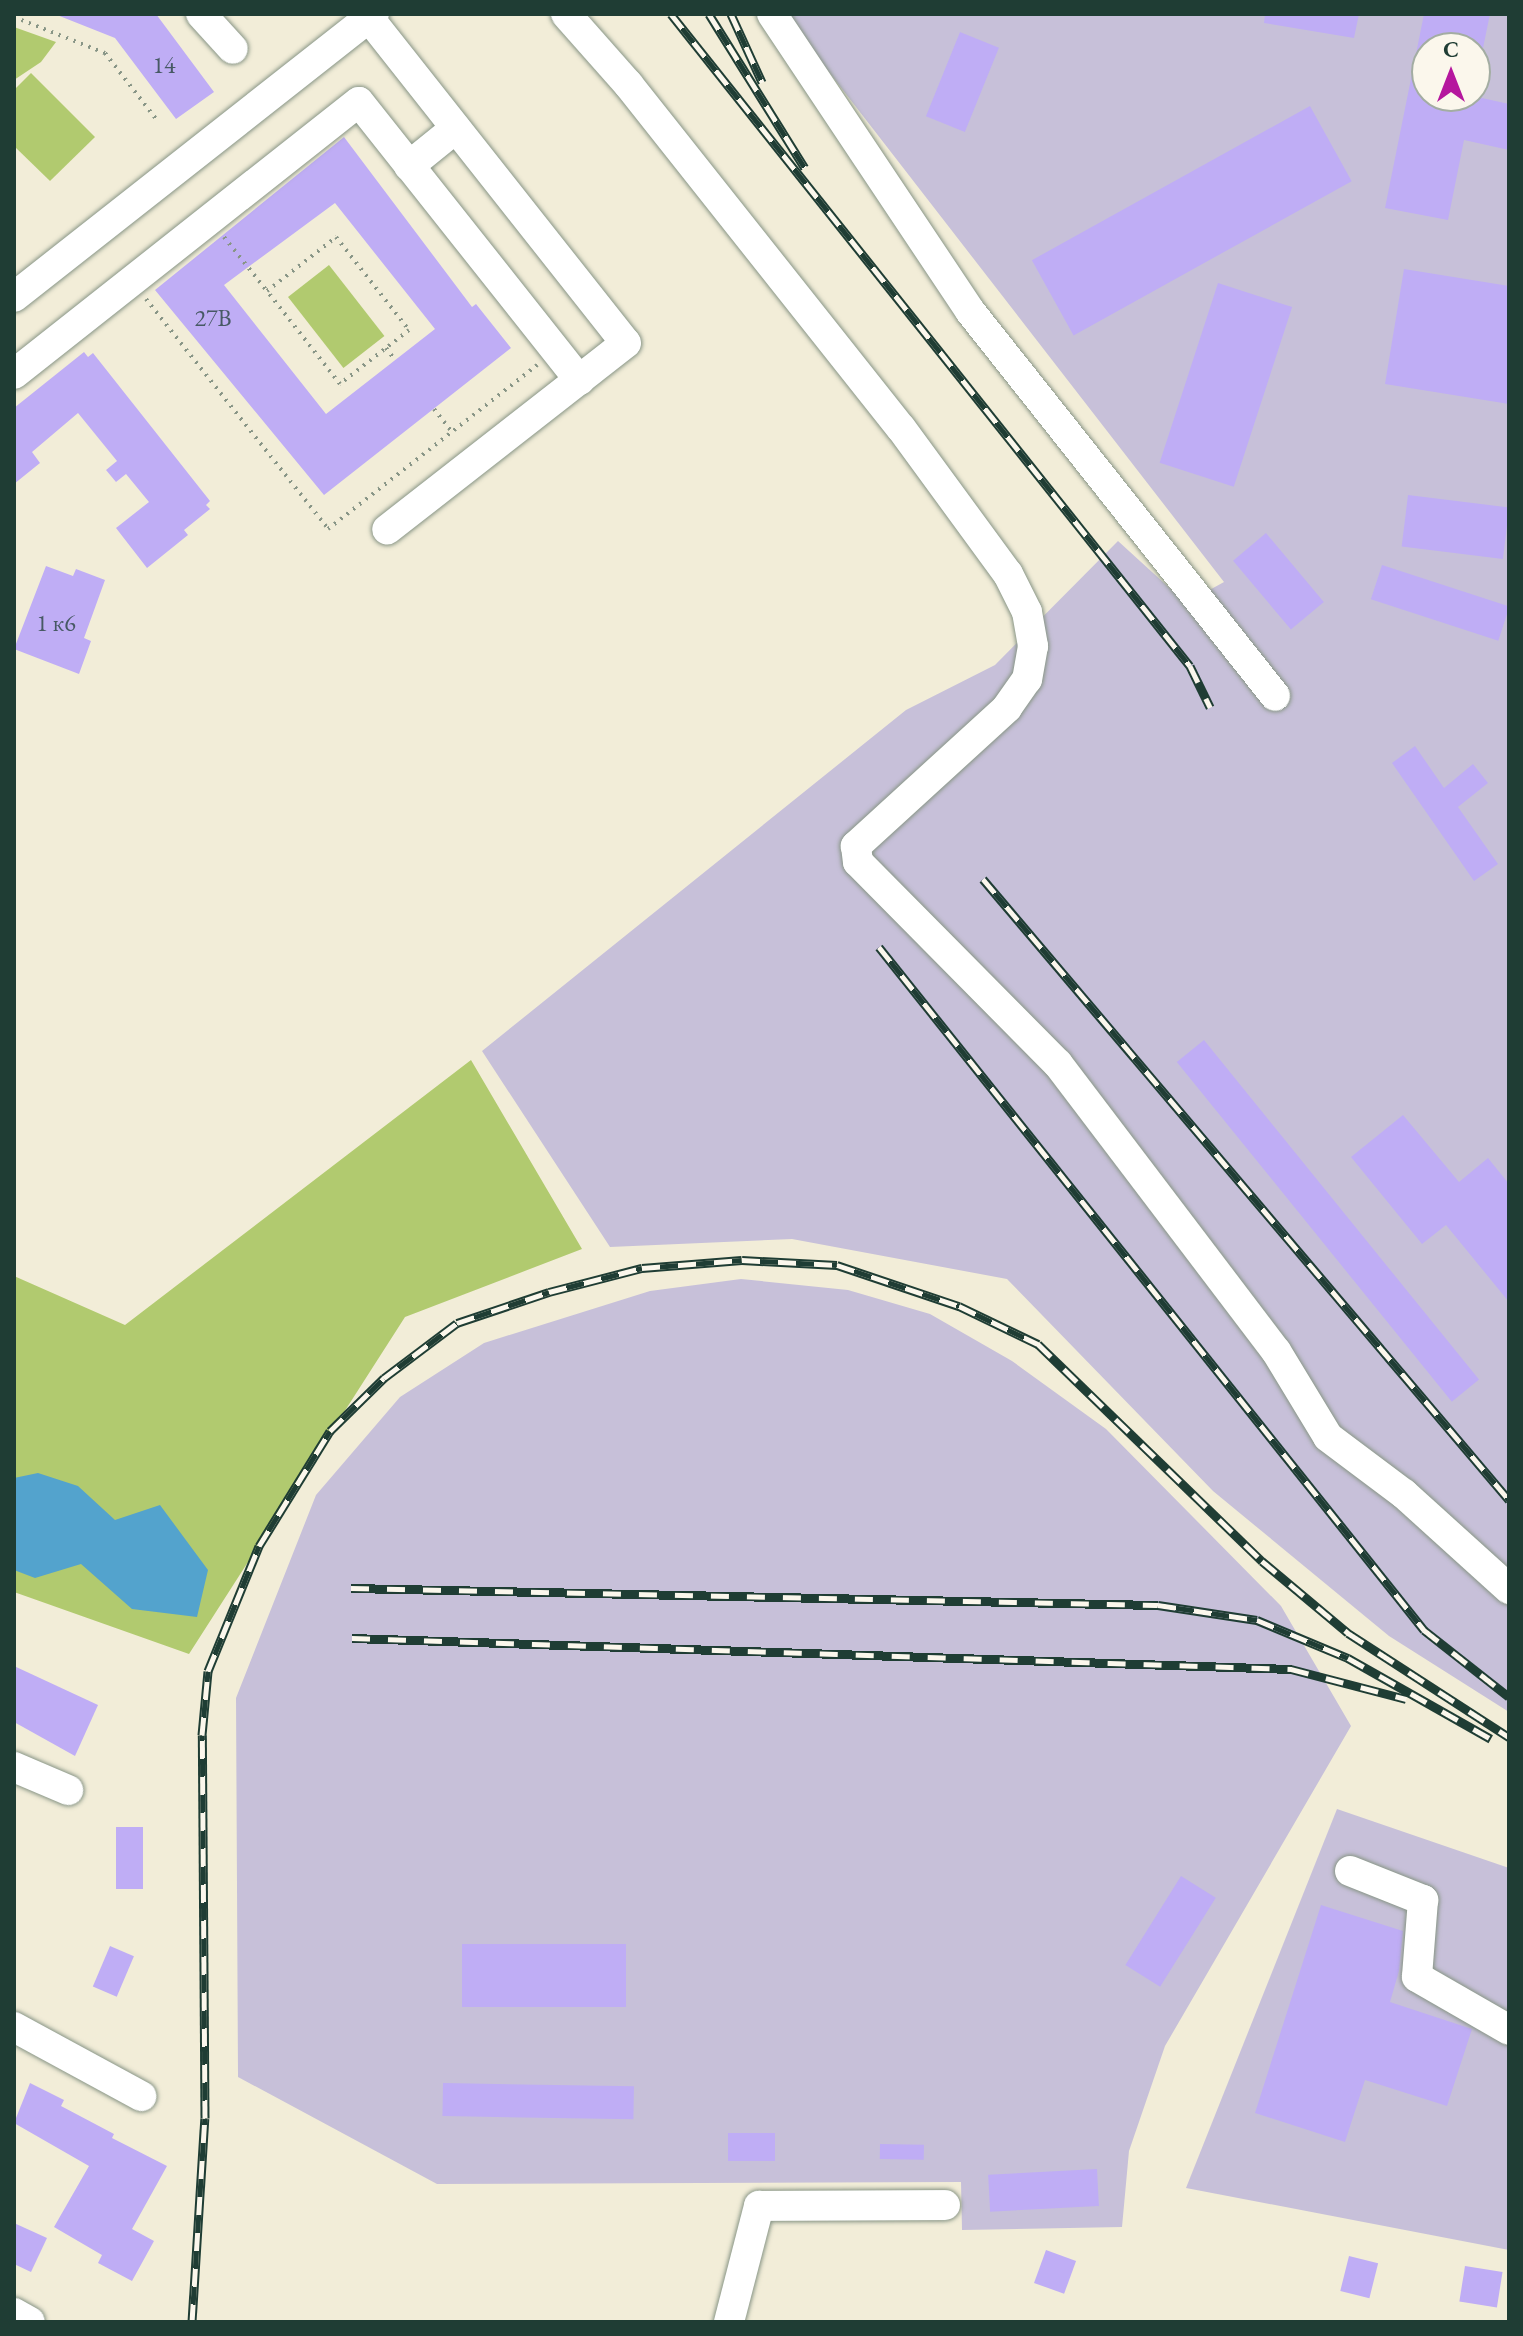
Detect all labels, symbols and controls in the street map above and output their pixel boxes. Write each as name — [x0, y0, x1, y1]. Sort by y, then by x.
north arrow — [1411, 32, 1491, 112]
text: С — [1443, 35, 1459, 64]
house number: 14 — [152, 51, 176, 79]
house number: 27В — [194, 304, 232, 332]
house number: 1 к6 — [36, 609, 76, 637]

